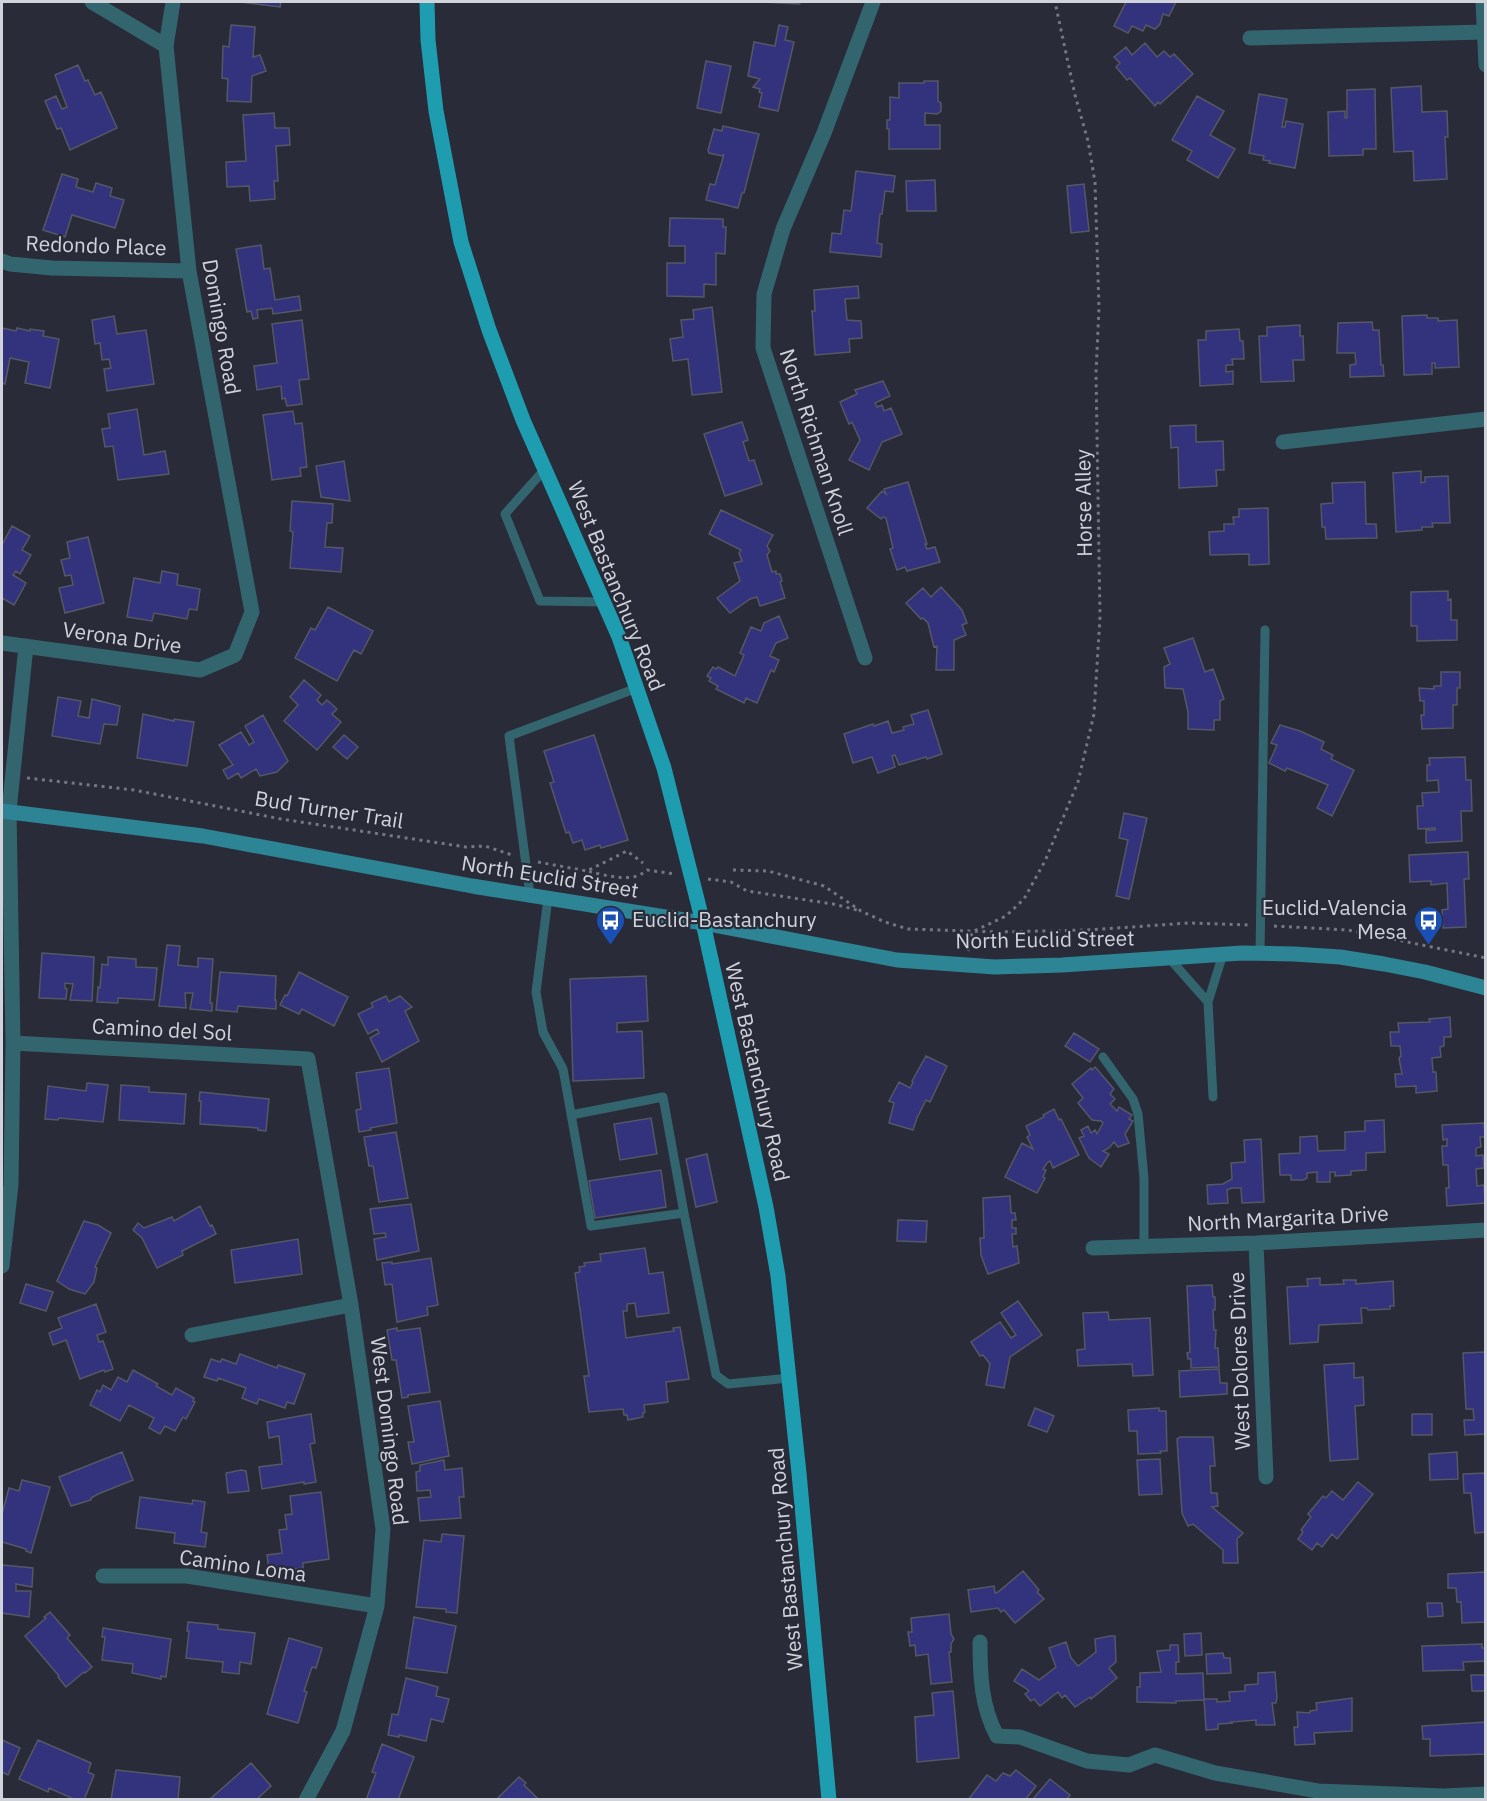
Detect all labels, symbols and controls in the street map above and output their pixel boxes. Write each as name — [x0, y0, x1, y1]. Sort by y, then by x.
street label: Redondo Place — [25, 229, 167, 261]
street label: Domingo Road — [196, 257, 248, 397]
street label: North Richman Knoll — [774, 345, 860, 539]
street label: Horse Alley — [1068, 448, 1098, 557]
street label: West Bastanchury Road — [562, 477, 672, 695]
street label: Verona Drive — [61, 615, 183, 659]
street label: Bud Turner Trail — [253, 783, 406, 835]
street label: North Euclid Street — [460, 848, 641, 904]
place label: Euclid-Valencia Mesa — [1262, 893, 1407, 945]
bus stop icon: Euclid-Bastanchury — [595, 904, 627, 946]
bus stop icon: Euclid-Valencia Mesa — [1412, 904, 1444, 946]
place label: Euclid-Bastanchury — [632, 905, 817, 933]
street label: North Euclid Street — [955, 923, 1135, 955]
street label: West Bastanchury Road — [719, 960, 797, 1184]
street label: Camino del Sol — [91, 1011, 233, 1047]
street label: North Margarita Drive — [1187, 1199, 1389, 1237]
street label: West Dolores Drive — [1222, 1271, 1256, 1451]
street label: West Domingo Road — [365, 1335, 415, 1527]
street label: West Bastanchury Road — [761, 1446, 809, 1672]
street label: Camino Loma — [178, 1542, 309, 1588]

